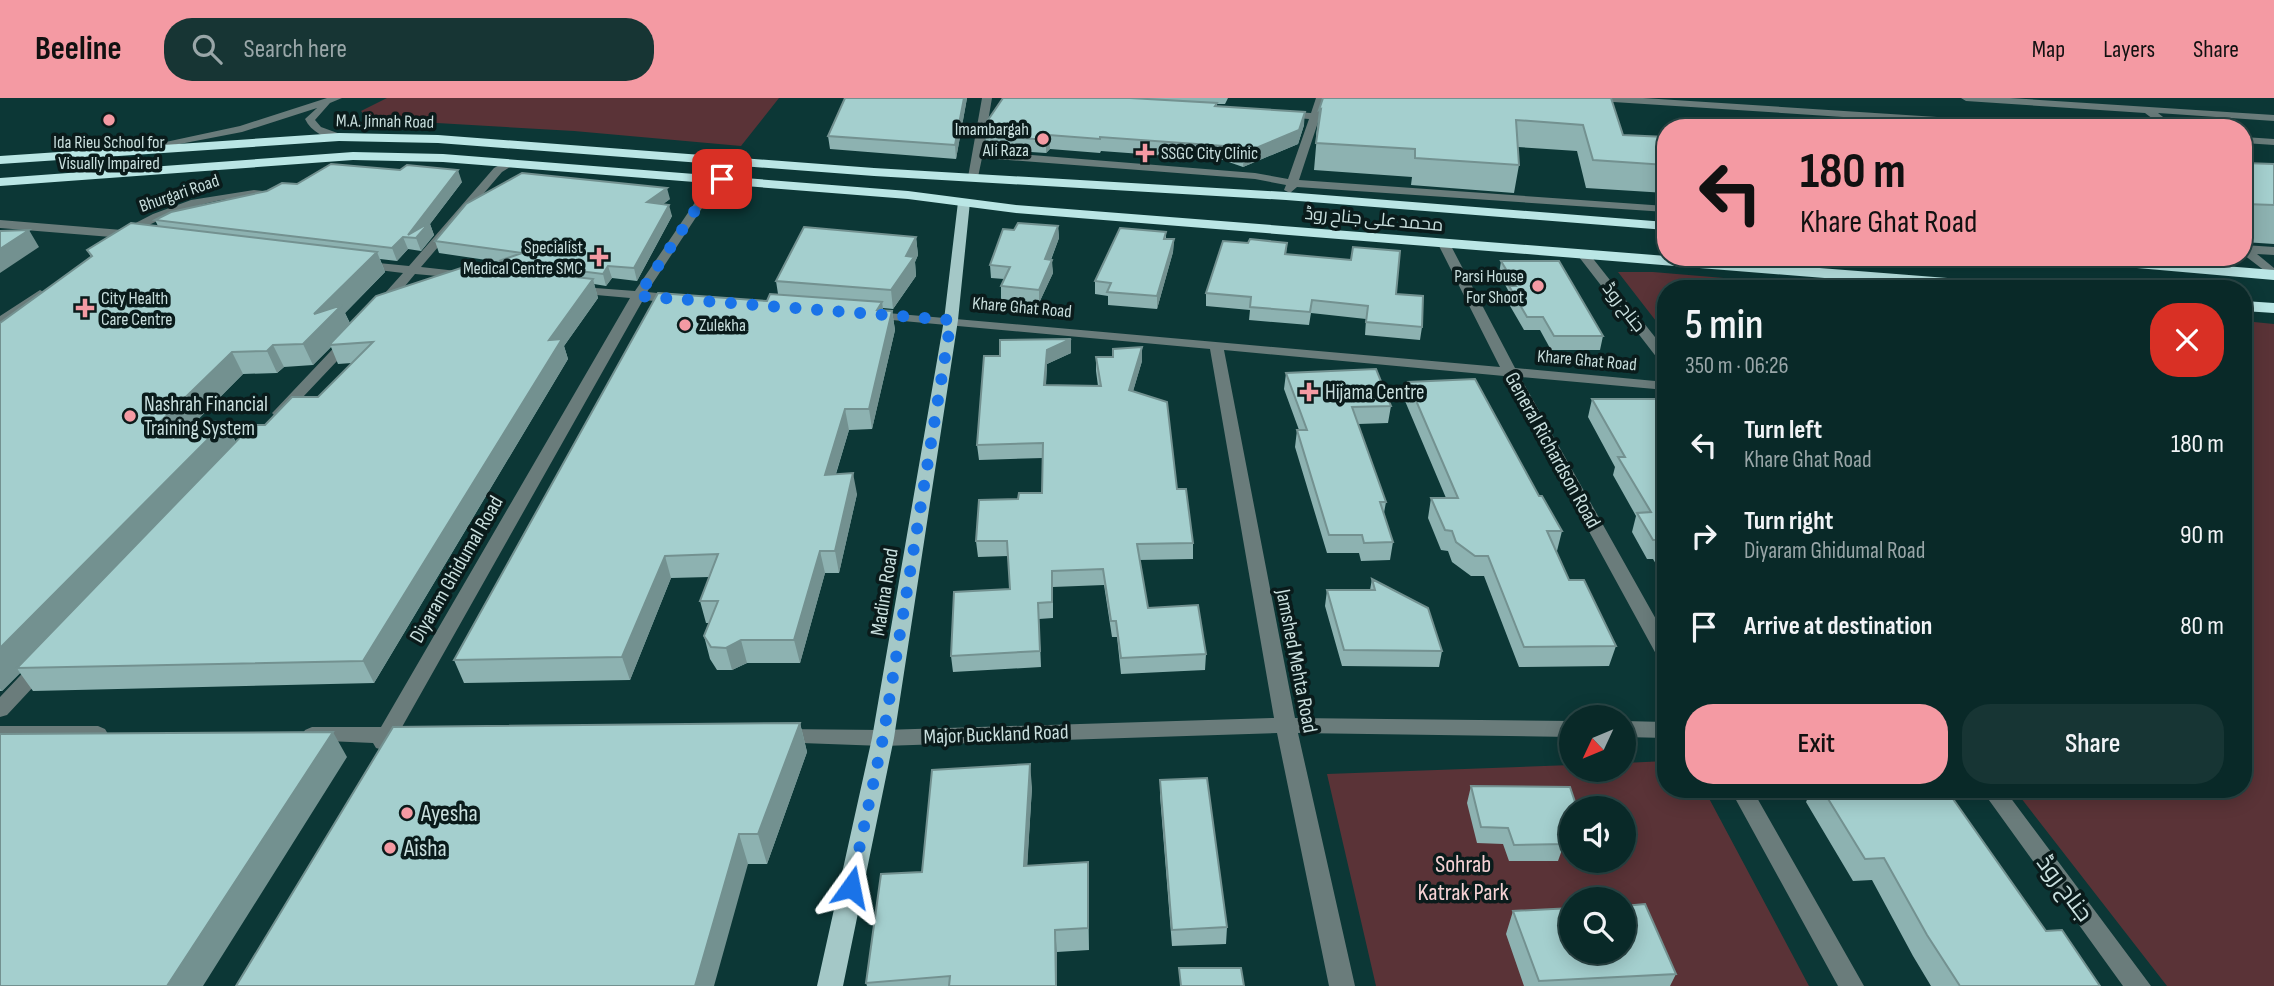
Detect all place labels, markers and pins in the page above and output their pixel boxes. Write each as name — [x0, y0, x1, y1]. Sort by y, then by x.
marker: Ida Rieu School for Visually Impaired — [101, 112, 117, 128]
place label: Imambargah Ali Raza — [955, 119, 1029, 161]
marker: Imambargah Ali Raza — [1035, 131, 1051, 147]
place label: Ida Rieu School for Visually Impaired — [53, 132, 165, 174]
marker: SSGC City Clinic — [1135, 143, 1155, 163]
place label: SSGC City Clinic — [1161, 143, 1258, 164]
pin — [692, 149, 752, 209]
place label: Specialist Medical Centre SMC — [463, 237, 583, 279]
marker: Specialist Medical Centre SMC — [589, 247, 609, 267]
place label: Parsi House For Shoot — [1454, 266, 1525, 308]
marker: Parsi House For Shoot — [1530, 278, 1546, 294]
place label: City Health Care Centre — [101, 288, 173, 330]
marker: City Health Care Centre — [75, 298, 95, 318]
place label: Zulekha — [699, 315, 746, 336]
marker: Zulekha — [677, 317, 693, 333]
place label: Hijama Centre — [1325, 380, 1424, 405]
marker: Hijama Centre — [1299, 382, 1319, 402]
place label: Nashrah Financial Training System — [144, 392, 268, 441]
marker: Nashrah Financial Training System — [122, 408, 138, 424]
place label: Ayesha — [420, 799, 478, 828]
marker: Ayesha — [399, 805, 415, 821]
place label: Aisha — [403, 834, 447, 863]
marker: Aisha — [382, 840, 398, 856]

